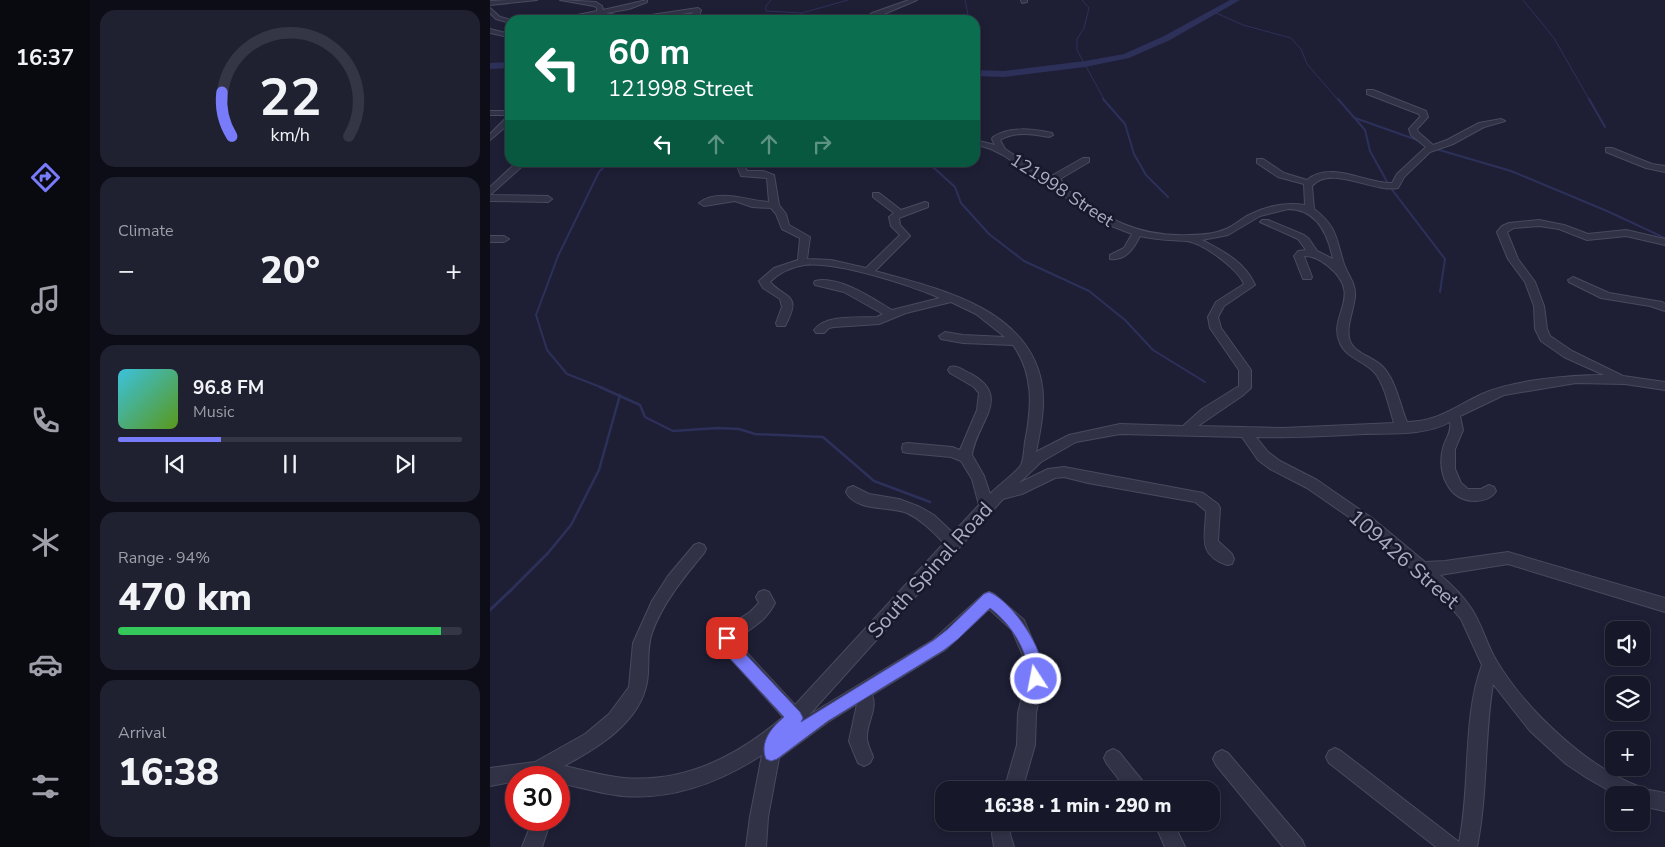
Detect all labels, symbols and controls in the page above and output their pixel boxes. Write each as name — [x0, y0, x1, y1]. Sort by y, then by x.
text: 60 m — [608, 29, 690, 76]
icon: left — [525, 35, 590, 100]
text: 16:37 — [16, 43, 74, 73]
text: 22 — [259, 62, 321, 133]
text: 121998 Street — [608, 74, 753, 104]
text: km/h — [270, 123, 310, 147]
icon: left — [649, 130, 677, 158]
icon: ahead — [702, 130, 730, 158]
icon: ahead — [755, 130, 783, 158]
icon: right — [808, 130, 836, 158]
street label: 121998 Street — [1006, 148, 1119, 233]
icon: directions — [28, 160, 63, 195]
text: Climate — [118, 220, 173, 242]
text: 20° — [260, 245, 320, 296]
text: − — [118, 252, 135, 290]
text: + — [445, 252, 462, 290]
icon: music — [28, 282, 63, 317]
text: 96.8 FM — [193, 375, 264, 401]
text: Music — [193, 401, 234, 423]
icon: phone — [28, 403, 63, 438]
icon: previous — [161, 450, 189, 478]
icon: pause — [276, 450, 304, 478]
icon: next — [391, 450, 419, 478]
street label: South Spinal Road — [861, 496, 999, 644]
street label: 109426 Street — [1343, 503, 1466, 615]
icon: climate — [28, 525, 63, 560]
text: Range · 94% — [118, 547, 210, 569]
text: 470 km — [118, 572, 252, 623]
pin — [706, 617, 748, 659]
map controls — [1605, 621, 1650, 831]
button: sound — [1605, 621, 1650, 666]
icon: arrive — [713, 624, 741, 652]
icon: car — [28, 647, 63, 682]
position arrow — [1009, 652, 1061, 704]
button: layers — [1605, 676, 1650, 721]
text: Arrival — [118, 722, 166, 744]
button: + — [1605, 731, 1650, 776]
text: 16:38 — [118, 747, 219, 798]
speed limit sign: 30 — [505, 766, 570, 831]
icon: filters — [28, 769, 63, 804]
button: − — [1605, 786, 1650, 831]
text: 16:38 · 1 min · 290 m — [984, 793, 1171, 819]

